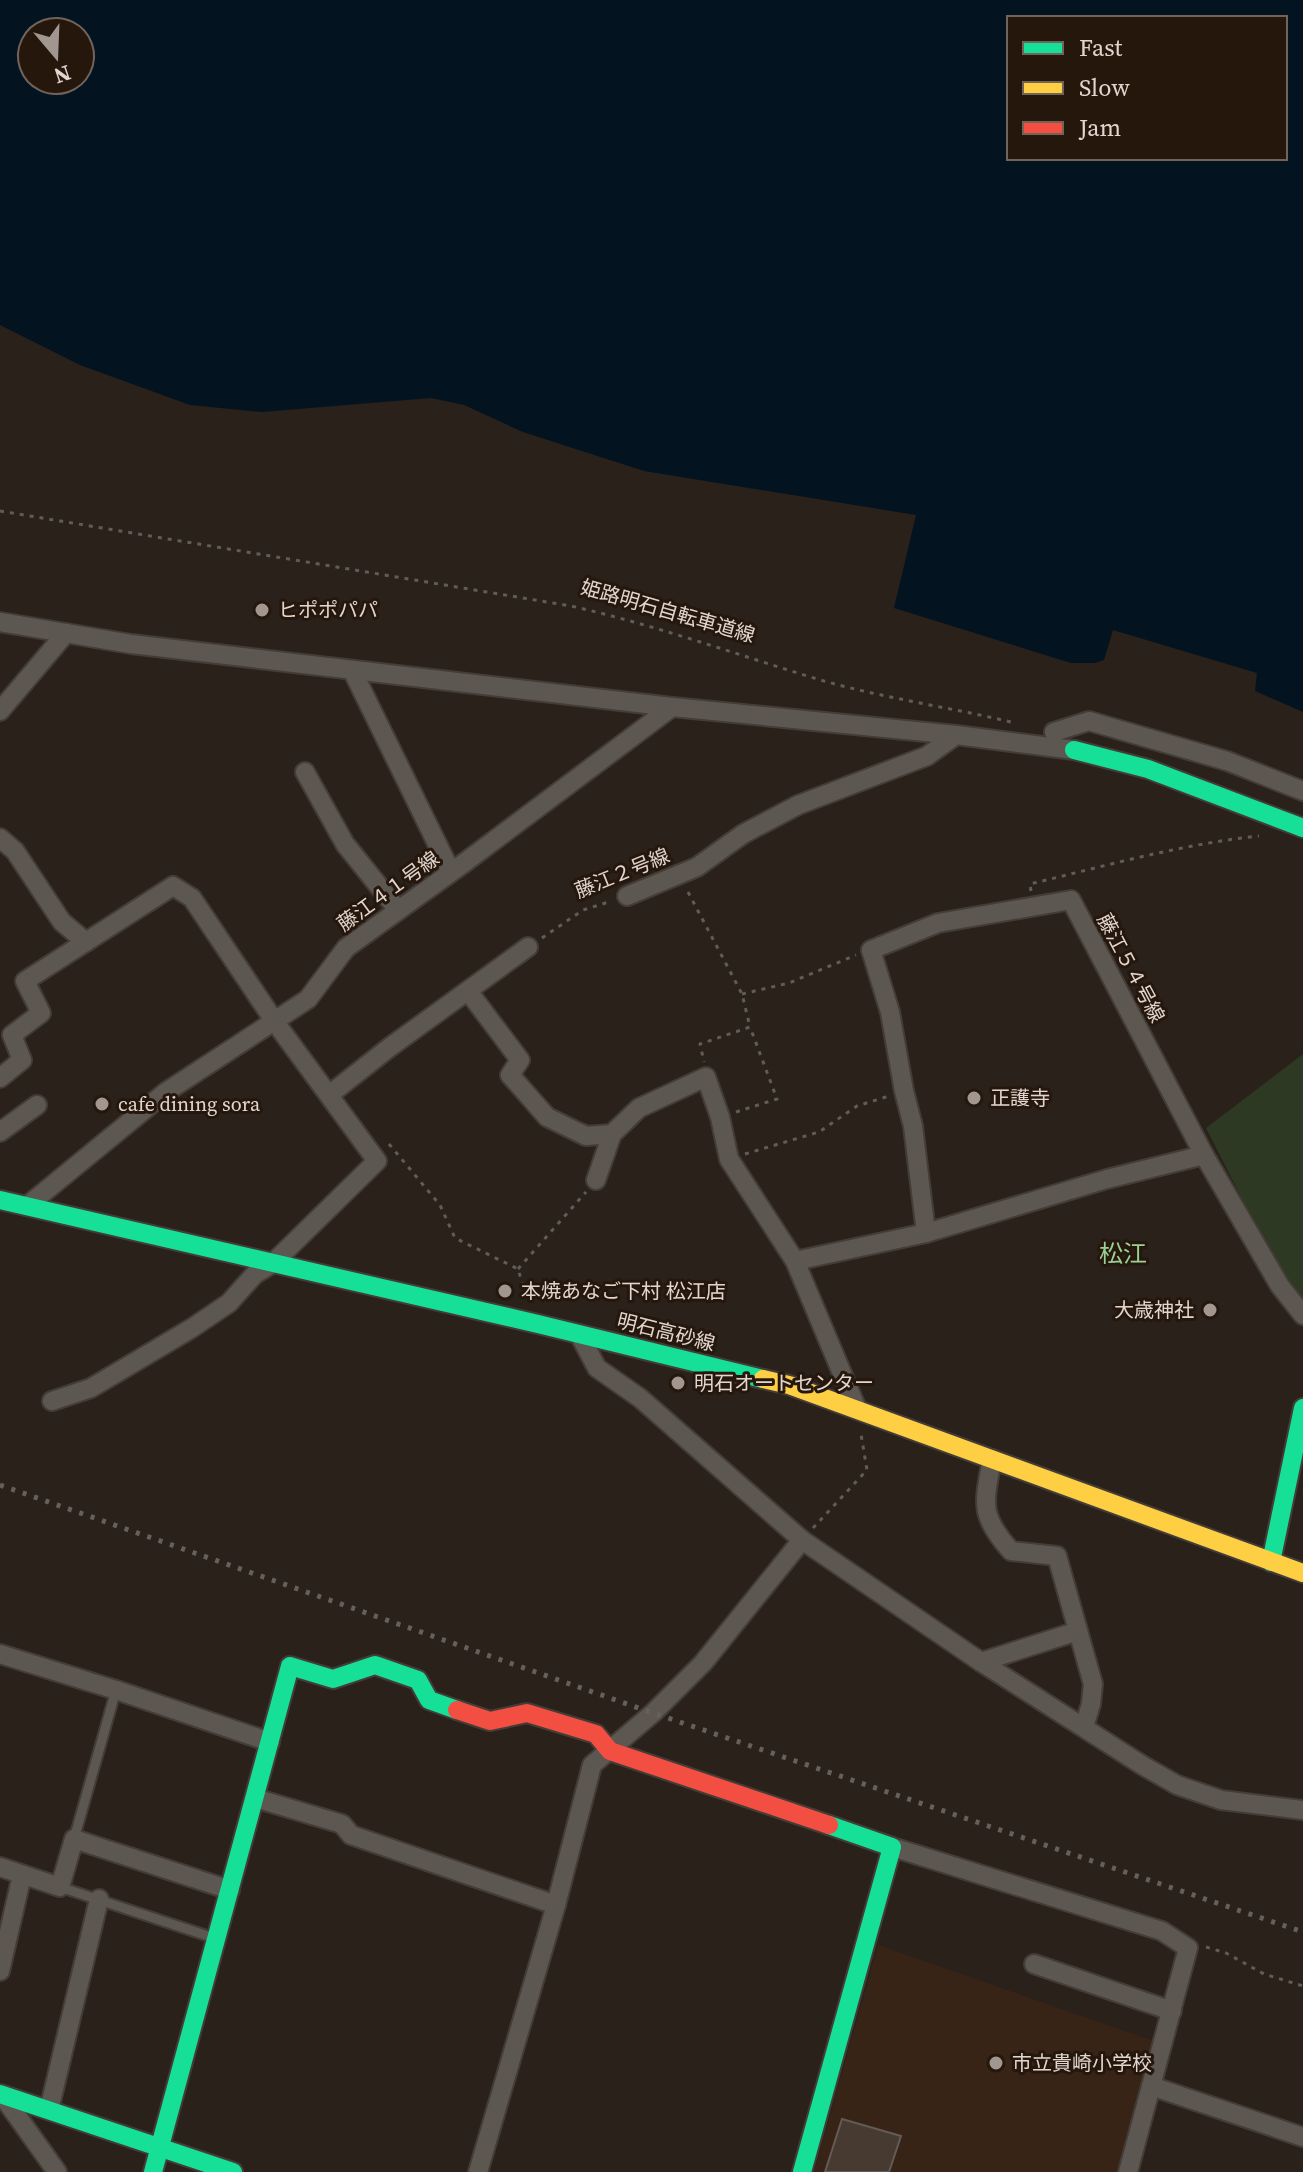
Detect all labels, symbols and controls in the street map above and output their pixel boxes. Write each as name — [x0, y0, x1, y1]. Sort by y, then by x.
north arrow — [16, 16, 96, 96]
legend — [1007, 16, 1287, 160]
text: Fast — [1079, 31, 1123, 64]
text: N — [50, 58, 75, 92]
text: Slow — [1079, 71, 1130, 104]
text: Jam — [1078, 111, 1121, 144]
street label: 姫路明石自転車道線 — [578, 573, 758, 649]
place label: ヒポポパパ — [278, 596, 378, 624]
marker: ヒポポパパ — [253, 601, 271, 619]
street label: 藤江２号線 — [570, 841, 674, 905]
street label: 藤江４１号線 — [331, 844, 445, 938]
street label: 藤江５４号線 — [1090, 908, 1172, 1028]
place label: 正護寺 — [990, 1084, 1050, 1112]
marker: 正護寺 — [965, 1089, 983, 1107]
place label: cafe dining sora — [118, 1090, 261, 1118]
marker: cafe dining sora — [93, 1095, 111, 1113]
district label: 松江 — [1099, 1237, 1147, 1270]
place label: 本焼あなご下村 松江店 — [521, 1277, 726, 1305]
marker: 本焼あなご下村 松江店 — [496, 1282, 514, 1300]
place label: 大歳神社 — [1114, 1296, 1194, 1324]
marker: 大歳神社 — [1201, 1301, 1219, 1319]
street label: 明石高砂線 — [614, 1306, 718, 1358]
place label: 明石オートセンター — [694, 1369, 874, 1397]
marker: 明石オートセンター — [669, 1374, 687, 1392]
place label: 市立貴崎小学校 — [1012, 2049, 1152, 2077]
marker: 市立貴崎小学校 — [987, 2054, 1005, 2072]

